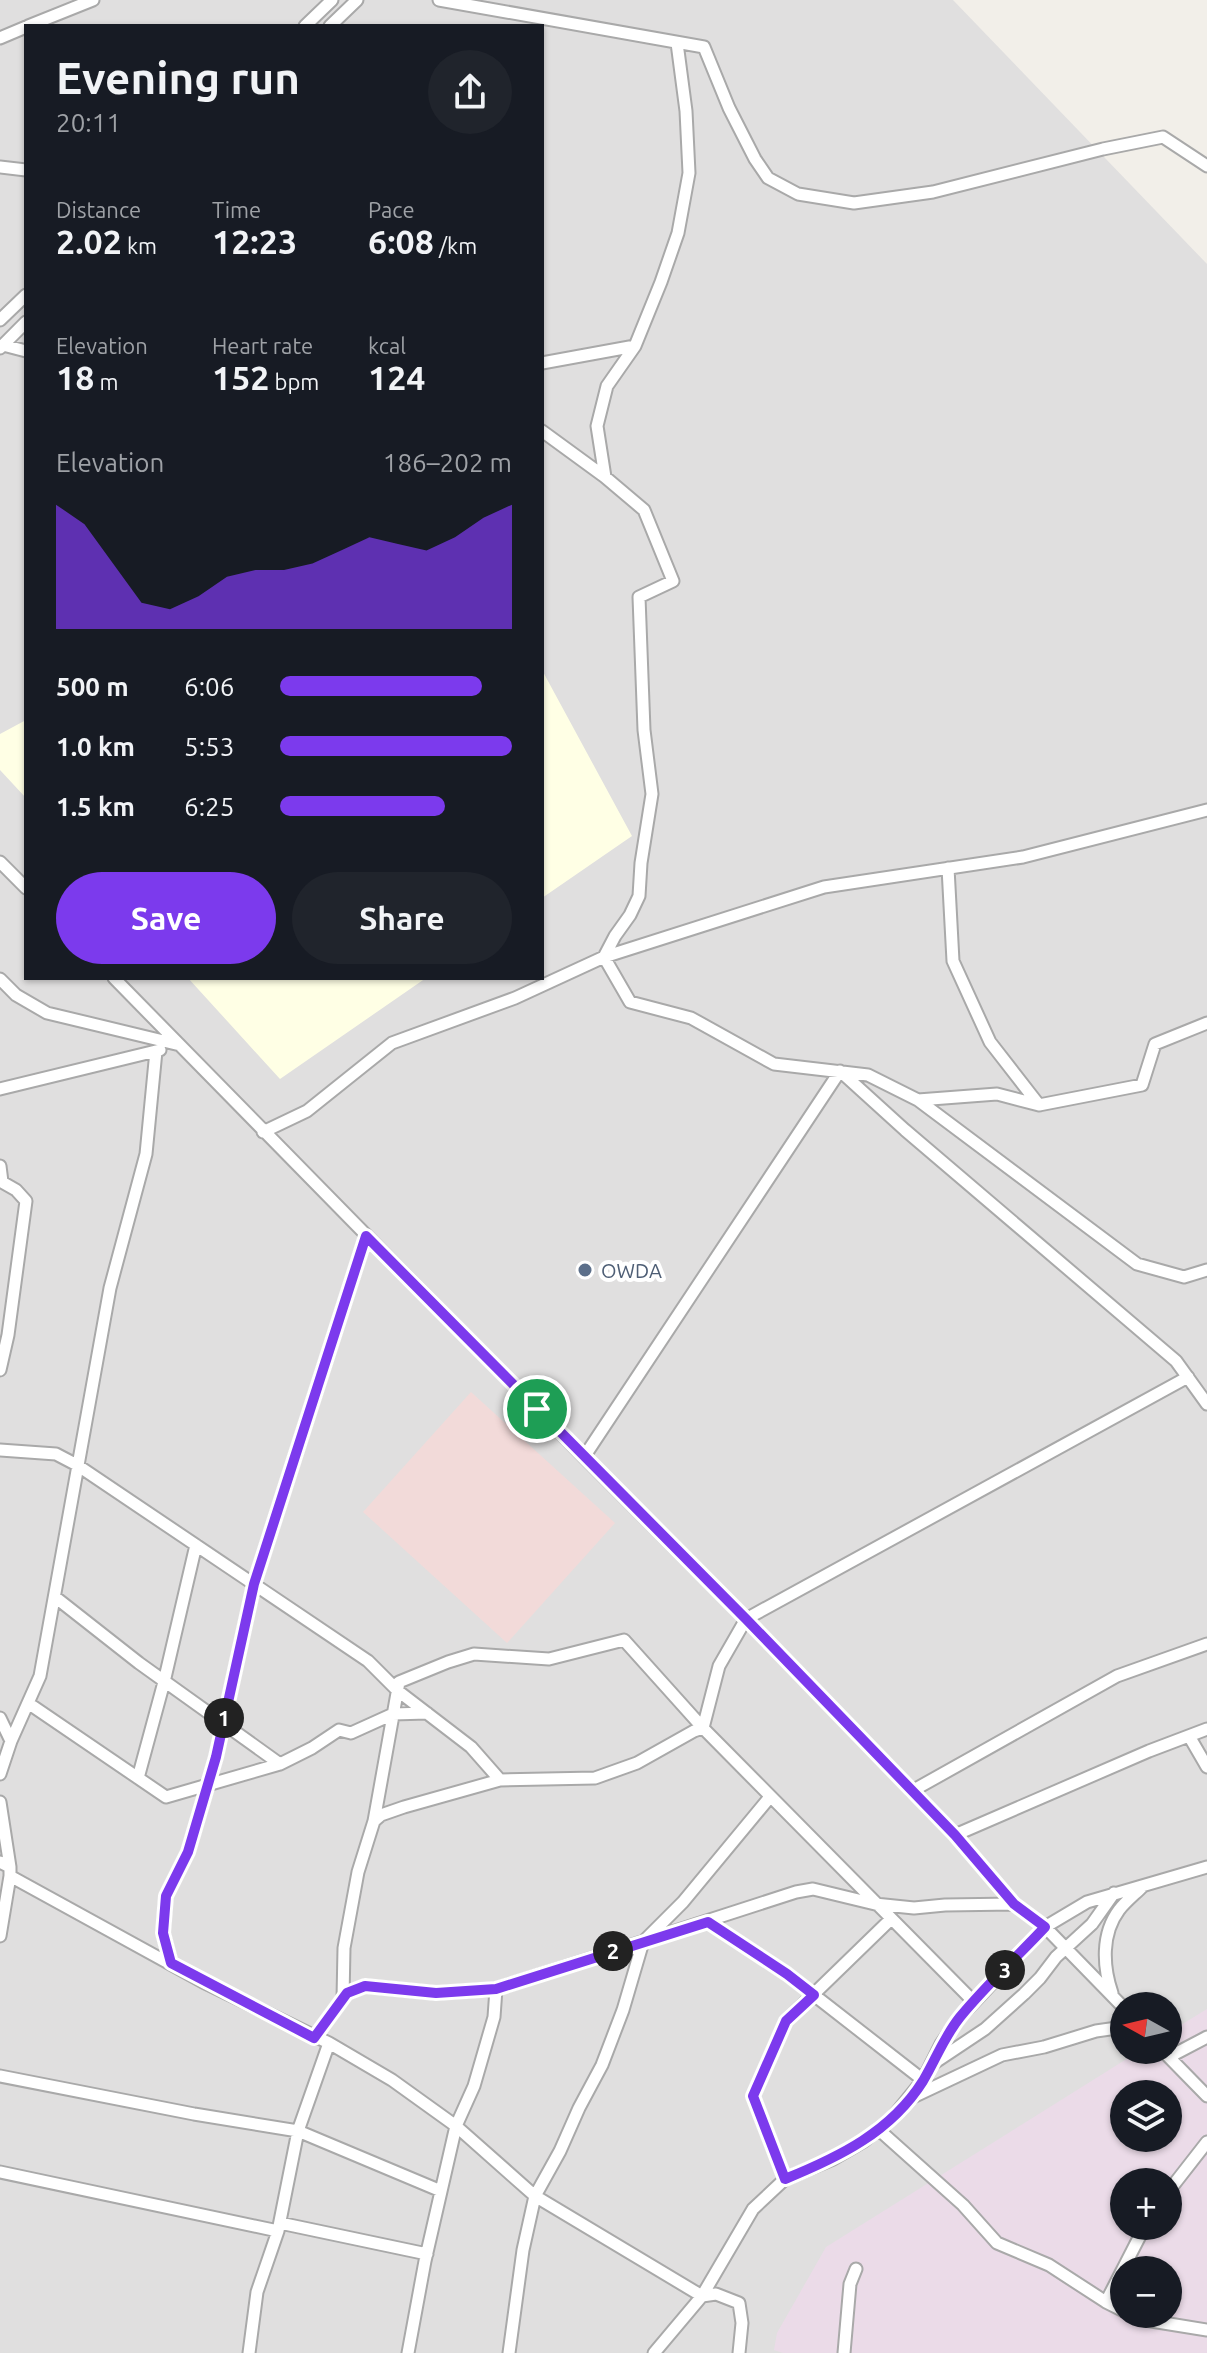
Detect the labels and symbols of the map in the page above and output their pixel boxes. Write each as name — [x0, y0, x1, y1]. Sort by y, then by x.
place label: OWDA — [601, 1259, 662, 1282]
marker: OWDA — [576, 1261, 594, 1279]
pin — [503, 1375, 571, 1443]
pin: 1 — [204, 1698, 244, 1738]
pin: 2 — [593, 1931, 633, 1971]
pin: 3 — [985, 1950, 1025, 1990]
north arrow — [1110, 1992, 1182, 2064]

